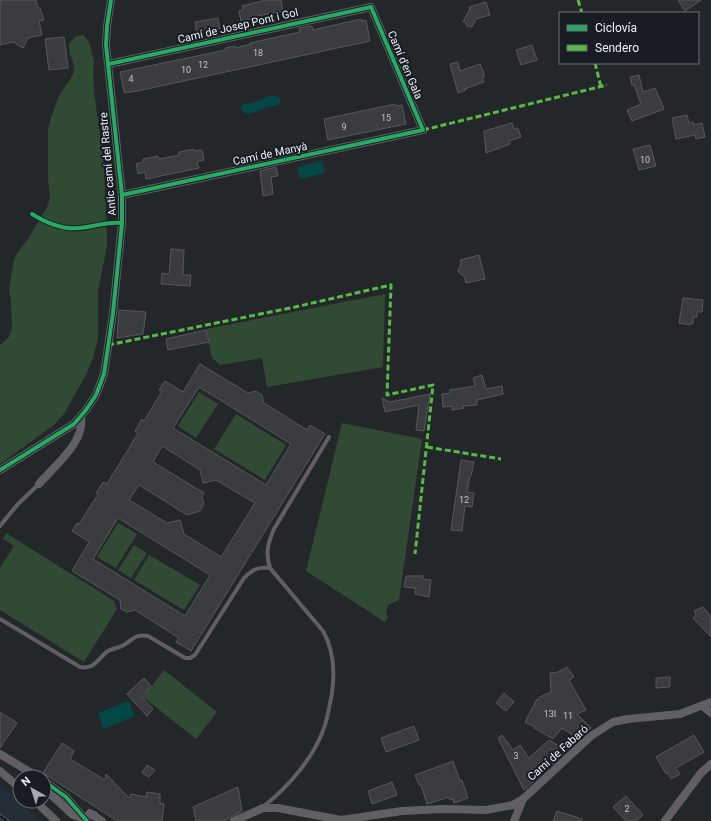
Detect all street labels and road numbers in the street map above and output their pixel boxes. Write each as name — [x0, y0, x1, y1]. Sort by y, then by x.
street label: Camí de Josep Pont i Gol — [177, 6, 299, 46]
street label: Camí d'en Gala — [385, 29, 425, 101]
street label: Antic camí del Rastre — [97, 112, 119, 216]
street label: Camí de Manyà — [232, 140, 308, 168]
street label: Camí de Fabaró — [525, 722, 591, 784]

